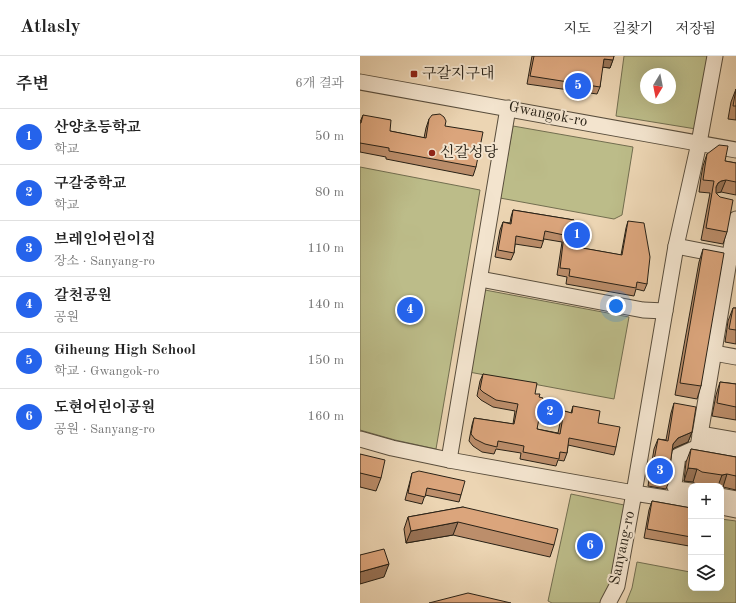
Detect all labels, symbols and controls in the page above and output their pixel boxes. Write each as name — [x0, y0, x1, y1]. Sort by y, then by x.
text: Atlasly — [20, 18, 81, 37]
text: 지도 — [564, 22, 591, 36]
text: 길찾기 — [613, 22, 653, 36]
text: 저장됨 — [675, 22, 716, 36]
place label: 구갈지구대 — [422, 65, 494, 82]
north arrow — [640, 68, 676, 104]
marker: 구갈지구대 — [409, 69, 419, 79]
pin: 5 — [565, 71, 591, 101]
text: 주변 — [16, 76, 49, 93]
text: 6개 결과 — [295, 77, 344, 90]
street label: Gwangok-ro — [507, 100, 589, 130]
text: 산양초등학교 — [54, 121, 141, 136]
text: 1 — [25, 130, 33, 143]
text: 50 m — [315, 130, 344, 143]
text: 학교 — [54, 143, 79, 156]
place label: 신갈성당 — [440, 144, 498, 161]
marker: 신갈성당 — [427, 148, 437, 158]
text: 구갈중학교 — [54, 177, 126, 192]
text: 2 — [25, 186, 33, 199]
text: 80 m — [315, 186, 344, 199]
text: 학교 — [54, 199, 79, 212]
pin: 1 — [564, 220, 590, 250]
text: 브레인어린이집 — [54, 233, 155, 248]
text: 3 — [25, 242, 33, 255]
text: 110 m — [307, 242, 344, 255]
text: 장소 · Sanyang-ro — [54, 255, 155, 268]
text: 갈천공원 — [54, 289, 112, 304]
pin: 4 — [397, 295, 423, 325]
your location — [606, 296, 626, 316]
text: 4 — [25, 298, 33, 311]
text: 140 m — [307, 298, 344, 311]
text: 공원 — [54, 311, 79, 324]
text: Giheung High School — [54, 343, 196, 358]
text: 5 — [25, 354, 33, 367]
text: 150 m — [307, 354, 344, 367]
text: 학교 · Gwangok-ro — [54, 365, 159, 378]
pin: 2 — [537, 397, 563, 427]
text: 도현어린이공원 — [54, 401, 155, 416]
text: 6 — [25, 410, 33, 423]
text: 160 m — [307, 410, 344, 423]
text: 공원 · Sanyang-ro — [54, 423, 155, 436]
pin: 3 — [647, 456, 673, 486]
map controls — [688, 483, 724, 591]
button: + — [688, 483, 724, 519]
street label: Sanyang-ro — [608, 510, 638, 586]
button: − — [688, 519, 724, 555]
pin: 6 — [577, 531, 603, 561]
button: layers — [688, 555, 724, 591]

